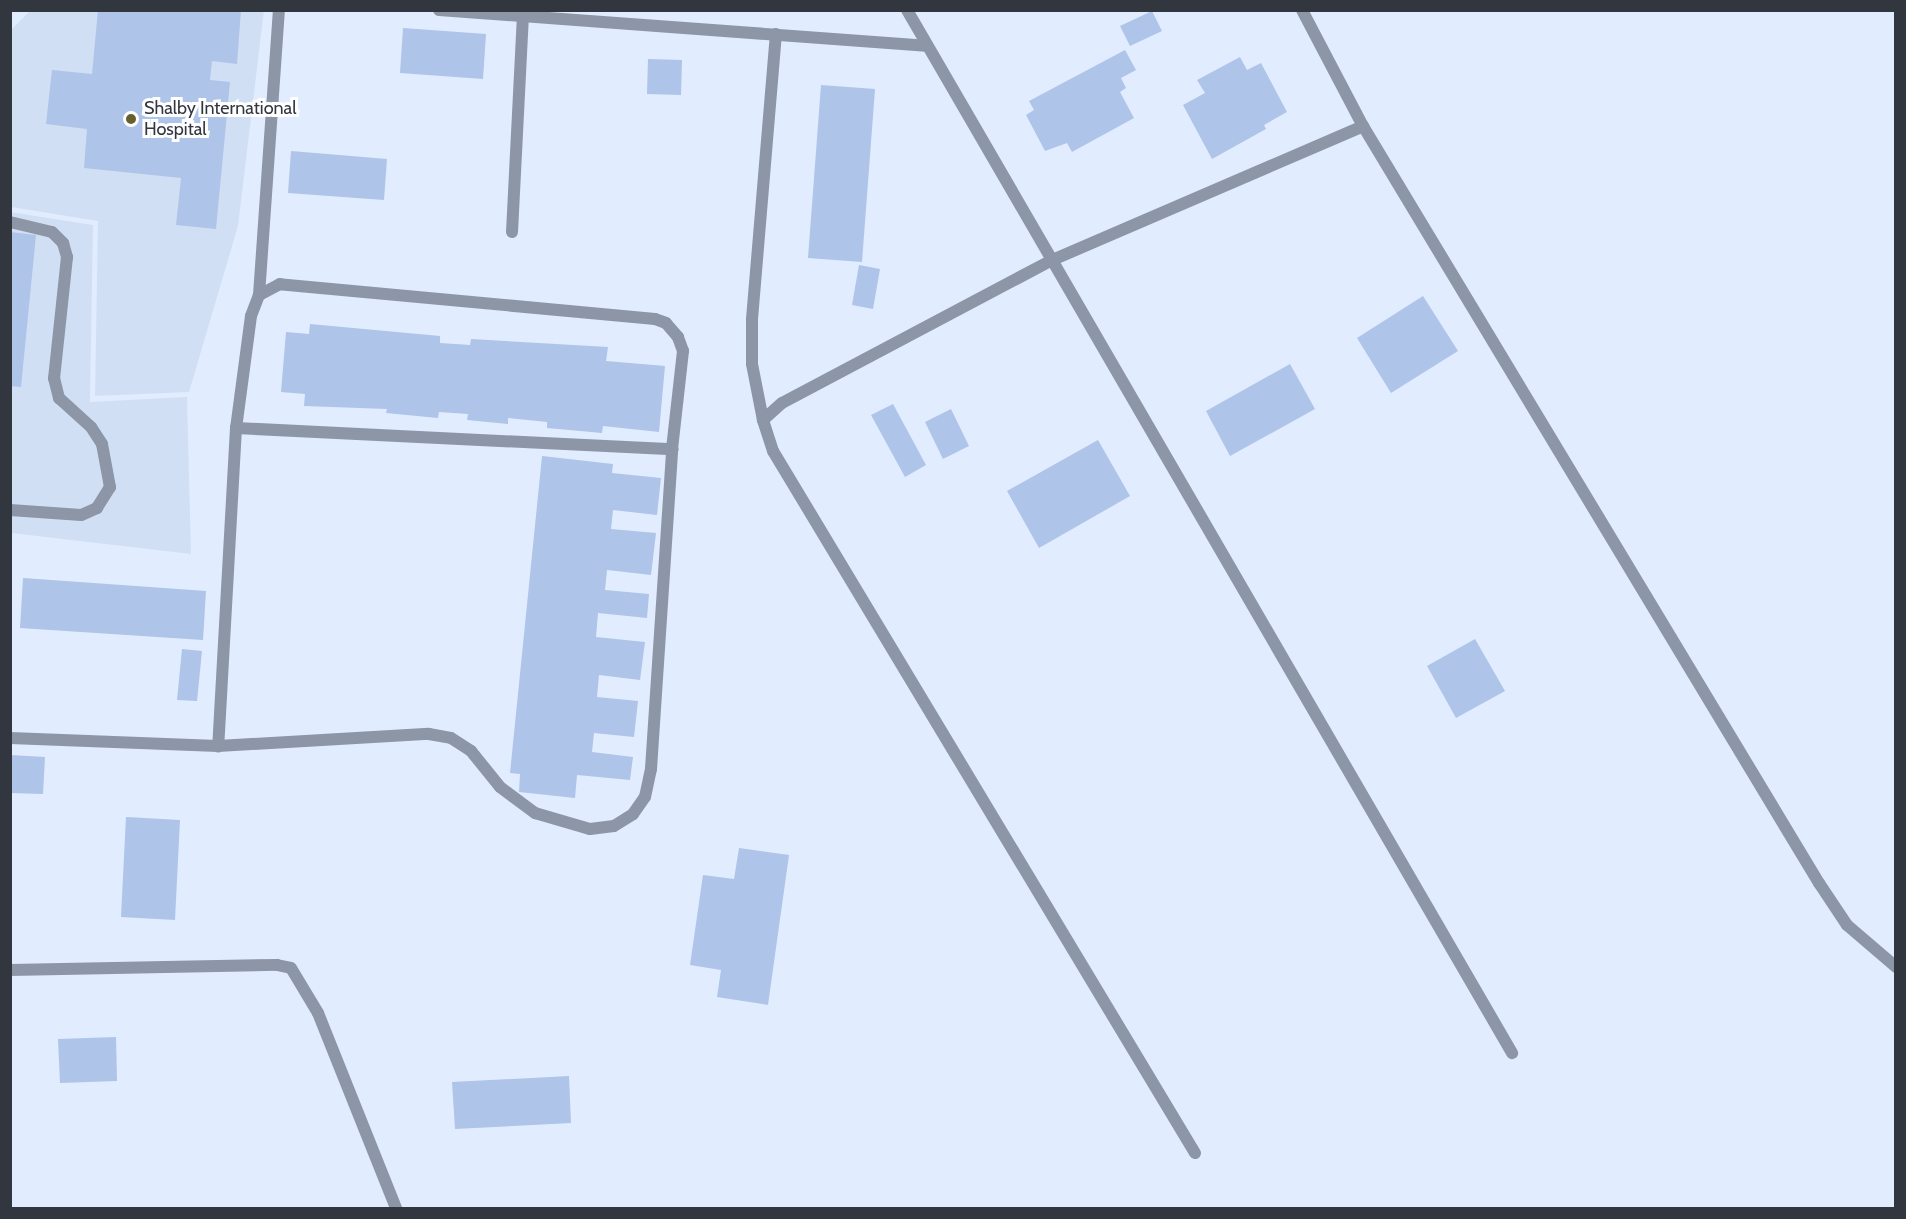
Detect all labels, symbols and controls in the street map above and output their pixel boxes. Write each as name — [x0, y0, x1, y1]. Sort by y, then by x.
place label: Shalby International Hospital — [144, 98, 296, 140]
marker: Shalby International Hospital — [122, 110, 140, 128]

